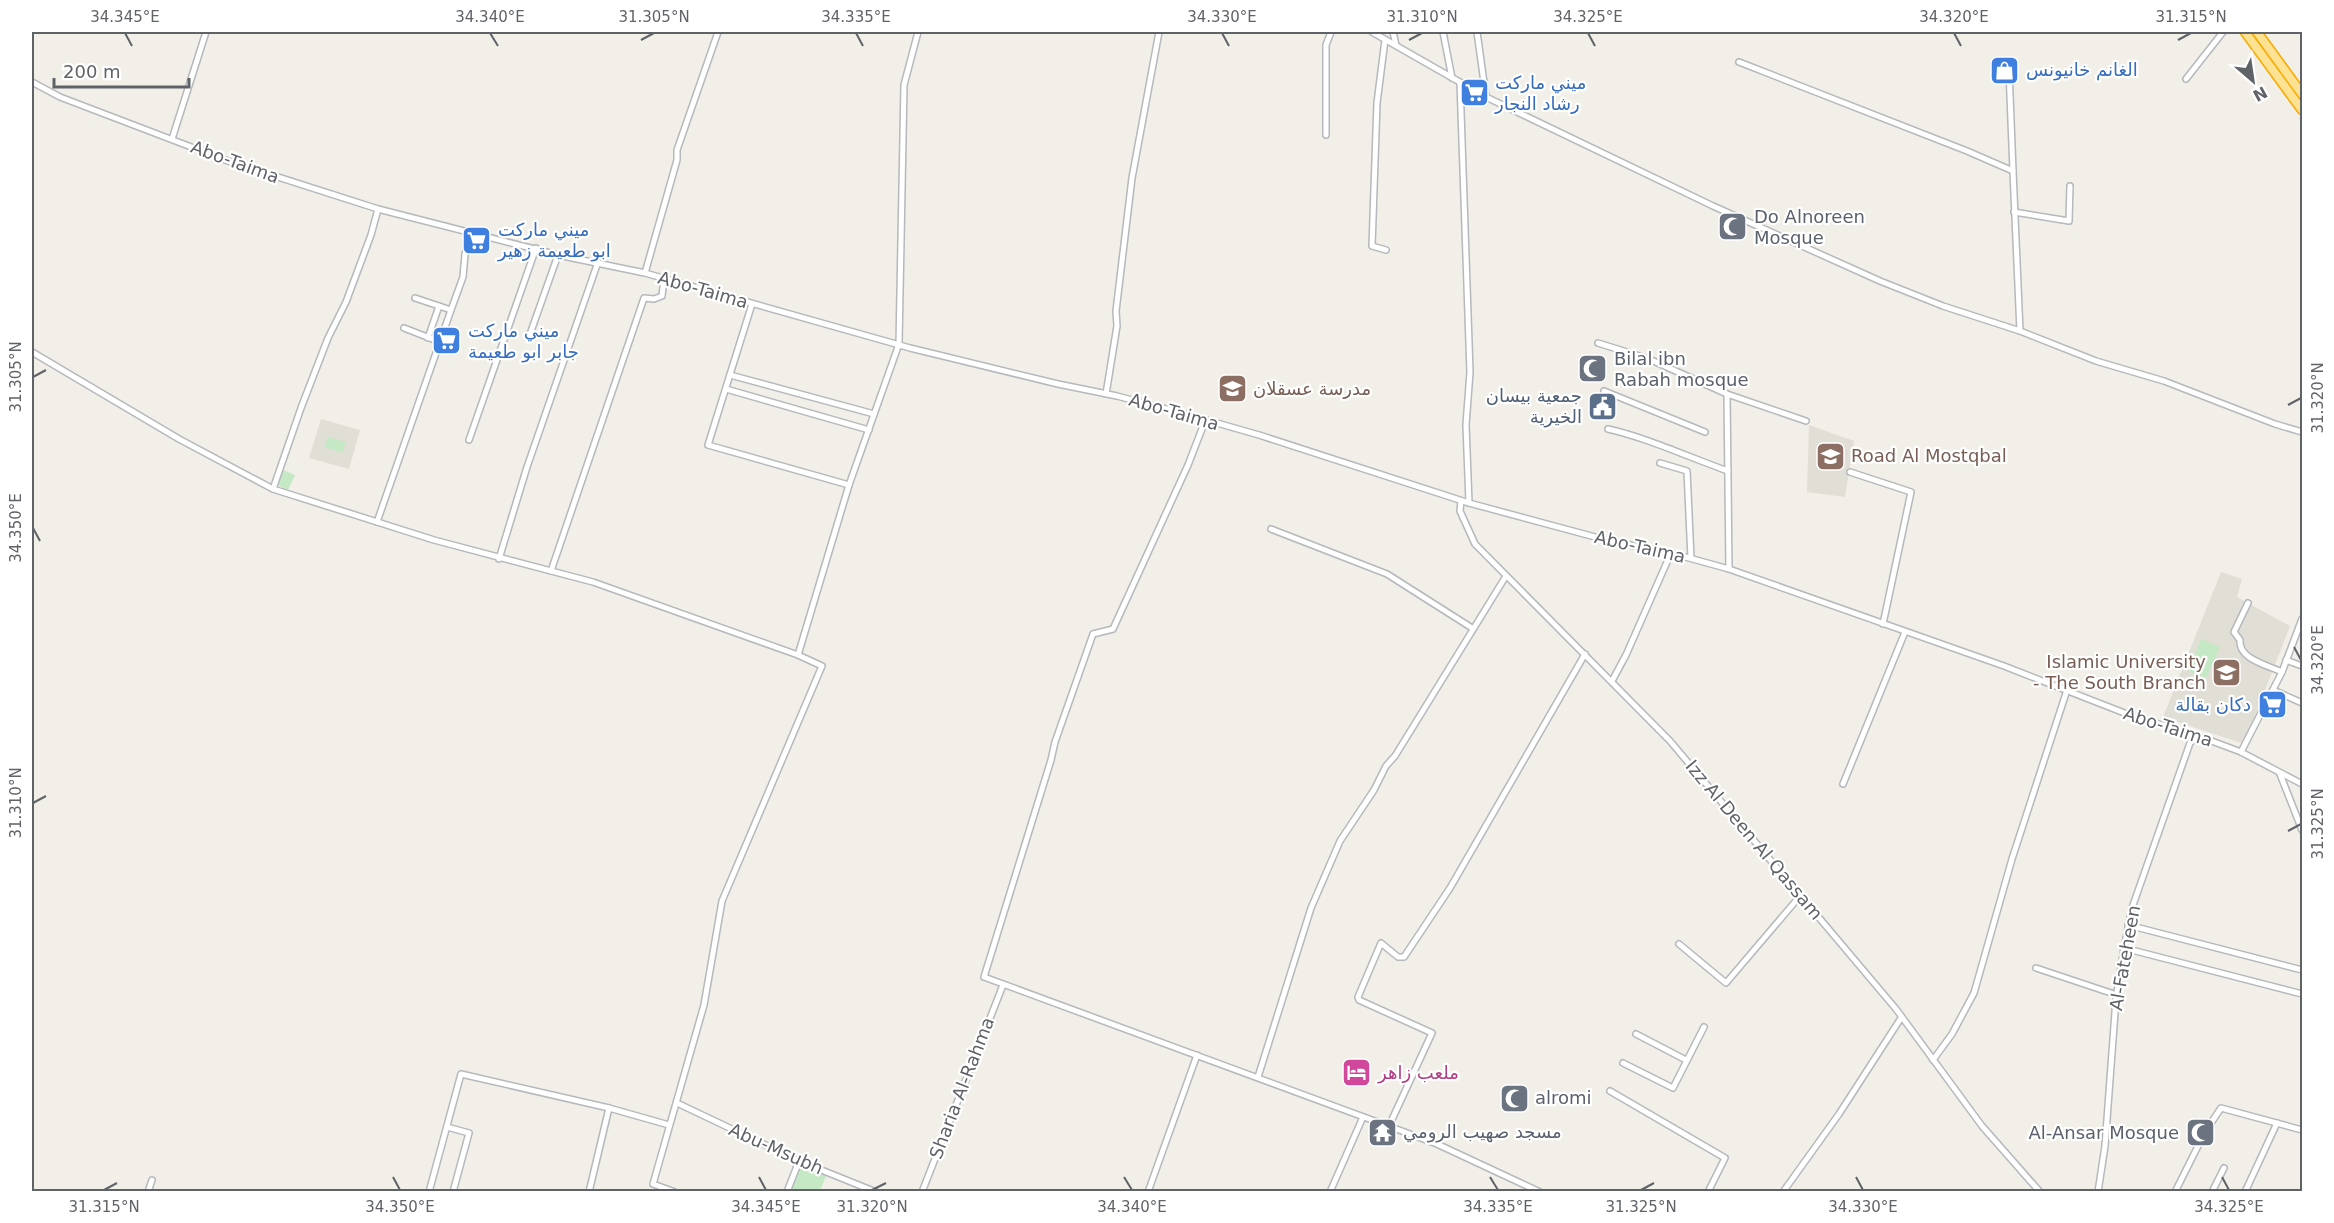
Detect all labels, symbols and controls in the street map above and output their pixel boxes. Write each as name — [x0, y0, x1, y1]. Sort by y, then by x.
text: 34.345°E — [90, 8, 160, 26]
text: 34.340°E — [455, 8, 525, 26]
text: 31.305°N — [618, 8, 690, 26]
text: 34.335°E — [821, 8, 891, 26]
text: 34.330°E — [1187, 8, 1257, 26]
text: 31.310°N — [1386, 8, 1458, 26]
text: 34.325°E — [1553, 8, 1623, 26]
text: 34.320°E — [1919, 8, 1989, 26]
text: 31.315°N — [2155, 8, 2227, 26]
scale bar — [54, 51, 189, 89]
north arrow — [2223, 51, 2283, 111]
shop icon: الغانم خانيونس — [1989, 54, 2021, 86]
place label: الغانم خانيونس — [2026, 59, 2138, 81]
text: 200 m — [63, 61, 121, 82]
place label: ميني ماركت رشاد النجار — [1494, 72, 1586, 114]
supermarket icon: ميني ماركت رشاد النجار — [1458, 77, 1490, 109]
text: N — [2250, 82, 2270, 105]
street label: Abo-Taima — [188, 136, 282, 187]
place label: Do Alnoreen Mosque — [1754, 206, 1865, 248]
mosque icon: Do Alnoreen Mosque — [1717, 211, 1749, 243]
place label: ميني ماركت ابو طعيمة زهير — [497, 219, 611, 262]
supermarket icon: ميني ماركت ابو طعيمة زهير — [461, 224, 493, 256]
street label: Abo-Taima — [656, 267, 751, 312]
place label: ميني ماركت جابر ابو طعيمة — [468, 320, 579, 363]
supermarket icon: ميني ماركت جابر ابو طعيمة — [431, 325, 463, 357]
text: 31.305°N — [7, 341, 25, 413]
place label: Bilal ibn Rabah mosque — [1614, 348, 1749, 390]
mosque icon: Bilal ibn Rabah mosque — [1577, 353, 1609, 385]
text: 31.320°N — [2309, 362, 2327, 434]
school or university icon: مدرسة عسقلان — [1216, 373, 1248, 405]
place label: مدرسة عسقلان — [1253, 378, 1371, 399]
place label: جمعية بيسان الخيرية — [1486, 385, 1582, 428]
street label: Abo-Taima — [1127, 389, 1222, 434]
public building icon: جمعية بيسان الخيرية — [1587, 390, 1619, 422]
school or university icon: Road Al Mostqbal — [1814, 440, 1846, 472]
place label: Road Al Mostqbal — [1851, 445, 2007, 466]
text: 34.350°E — [7, 493, 25, 563]
street label: Abo-Taima — [1593, 526, 1688, 567]
text: 34.320°E — [2309, 625, 2327, 695]
place label: Islamic University - The South Branch — [2033, 651, 2206, 693]
school or university icon: Islamic University - The South Branch — [2211, 656, 2243, 688]
supermarket icon: دكان بقالة — [2256, 689, 2288, 721]
place label: دكان بقالة — [2175, 694, 2251, 715]
street label: Abo-Taima — [2121, 702, 2215, 751]
street label: Izz Al Deen Al Qassam — [1682, 756, 1827, 924]
text: 31.310°N — [7, 767, 25, 839]
text: 31.325°N — [2309, 788, 2327, 860]
street label: Al-Fateheen — [2105, 904, 2144, 1012]
street label: Sharia Al-Rahma — [925, 1014, 998, 1162]
hotel icon: ملعب زاهر — [1341, 1057, 1373, 1089]
place label: ملعب زاهر — [1377, 1062, 1459, 1084]
mosque icon: alromi — [1498, 1082, 1530, 1114]
place label: alromi — [1535, 1087, 1592, 1108]
temple icon: مسجد صهيب الرومي — [1366, 1116, 1398, 1148]
mosque icon: Al-Ansar Mosque — [2184, 1117, 2216, 1149]
street label: Abu-Msubh — [726, 1118, 827, 1179]
place label: مسجد صهيب الرومي — [1403, 1121, 1562, 1143]
place label: Al-Ansar Mosque — [2029, 1122, 2179, 1143]
text: 31.315°N — [68, 1198, 140, 1216]
text: 34.350°E — [365, 1198, 435, 1216]
text: 34.345°E — [731, 1198, 801, 1216]
text: 31.320°N — [836, 1198, 908, 1216]
text: 34.340°E — [1097, 1198, 1167, 1216]
text: 34.335°E — [1463, 1198, 1533, 1216]
text: 31.325°N — [1605, 1198, 1677, 1216]
text: 34.330°E — [1828, 1198, 1898, 1216]
text: 34.325°E — [2194, 1198, 2264, 1216]

